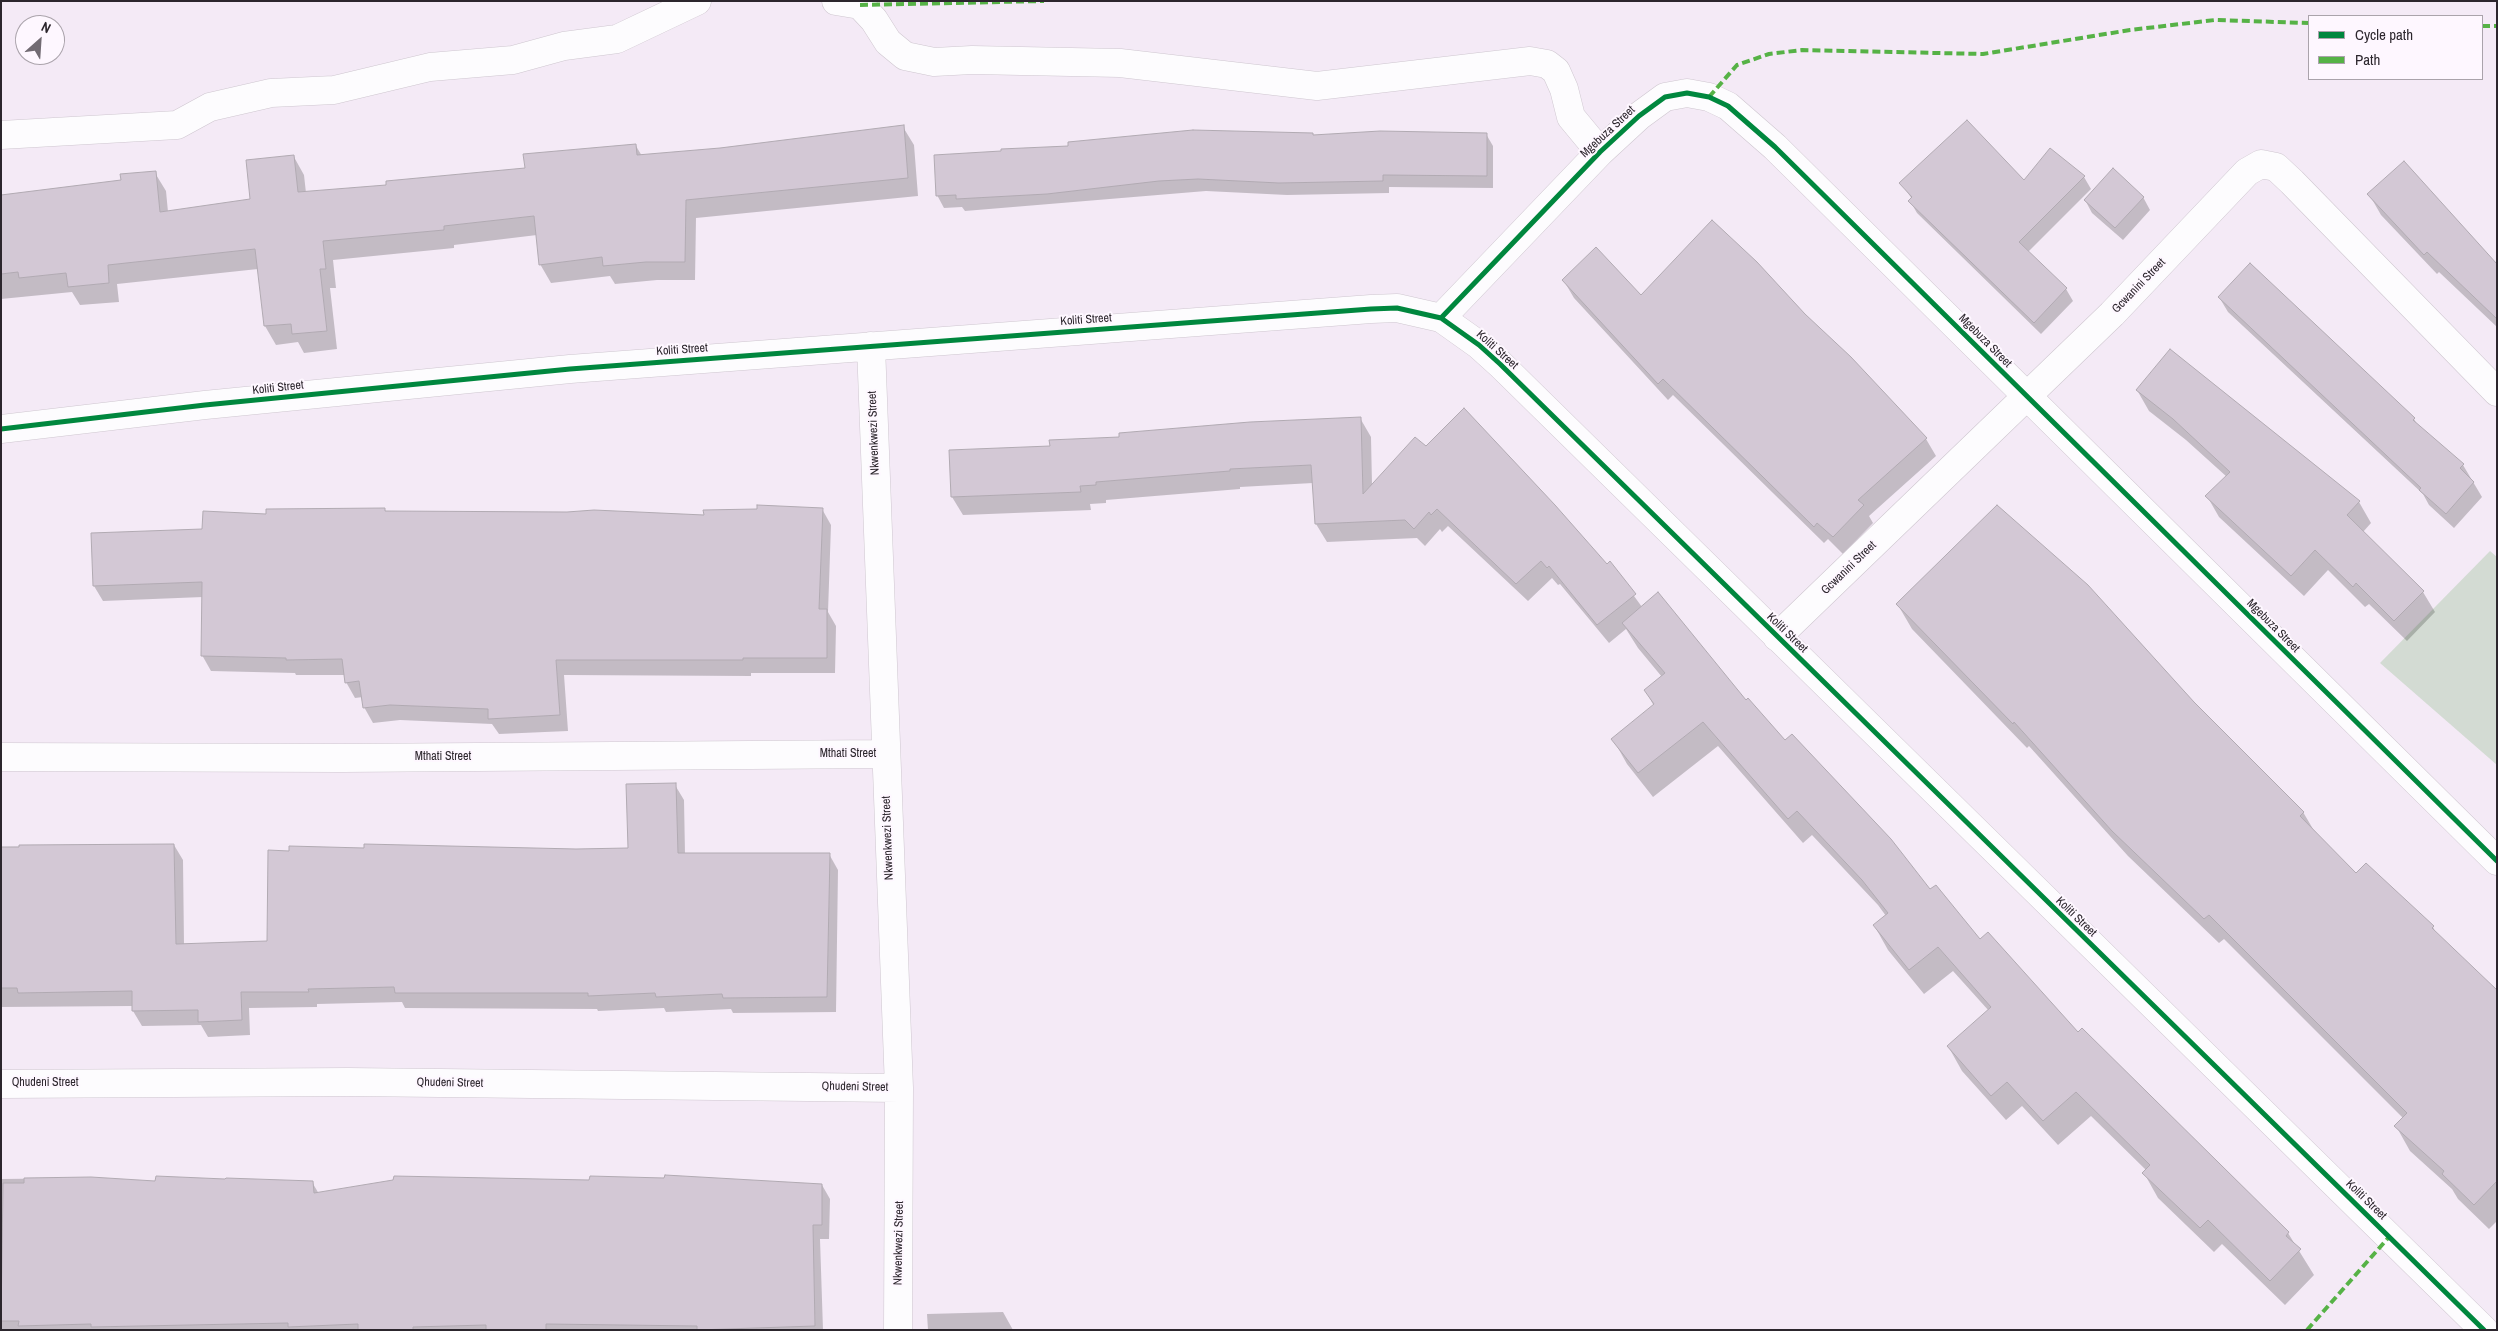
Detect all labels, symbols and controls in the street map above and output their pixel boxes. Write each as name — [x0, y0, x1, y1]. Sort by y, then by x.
north arrow — [15, 15, 65, 65]
legend — [2308, 15, 2483, 80]
text: N — [38, 18, 54, 37]
text: Cycle path — [2355, 24, 2413, 45]
text: Path — [2355, 49, 2380, 70]
street label: Mgebuza Street — [1578, 103, 1638, 161]
street label: Gcwanini Street — [2109, 256, 2169, 316]
street label: Koliti Street — [1060, 311, 1112, 329]
street label: Mgebuza Street — [1955, 311, 2015, 371]
street label: Koliti Street — [1473, 327, 1521, 373]
street label: Koliti Street — [656, 341, 708, 359]
street label: Koliti Street — [252, 378, 304, 398]
street label: Nkwenkwezi Street — [865, 391, 883, 475]
street label: Gcwanini Street — [1819, 538, 1879, 598]
street label: Mgebuza Street — [2243, 596, 2303, 656]
street label: Koliti Street — [1764, 610, 1810, 656]
street label: Mthati Street — [820, 747, 876, 761]
street label: Mthati Street — [415, 750, 471, 764]
street label: Nkwenkwezi Street — [879, 796, 897, 880]
street label: Koliti Street — [2053, 894, 2099, 940]
street label: Qhudeni Street — [417, 1075, 483, 1091]
street label: Qhudeni Street — [12, 1076, 78, 1090]
street label: Qhudeni Street — [822, 1079, 888, 1095]
street label: Koliti Street — [2343, 1177, 2389, 1223]
street label: Nkwenkwezi Street — [891, 1201, 907, 1285]

